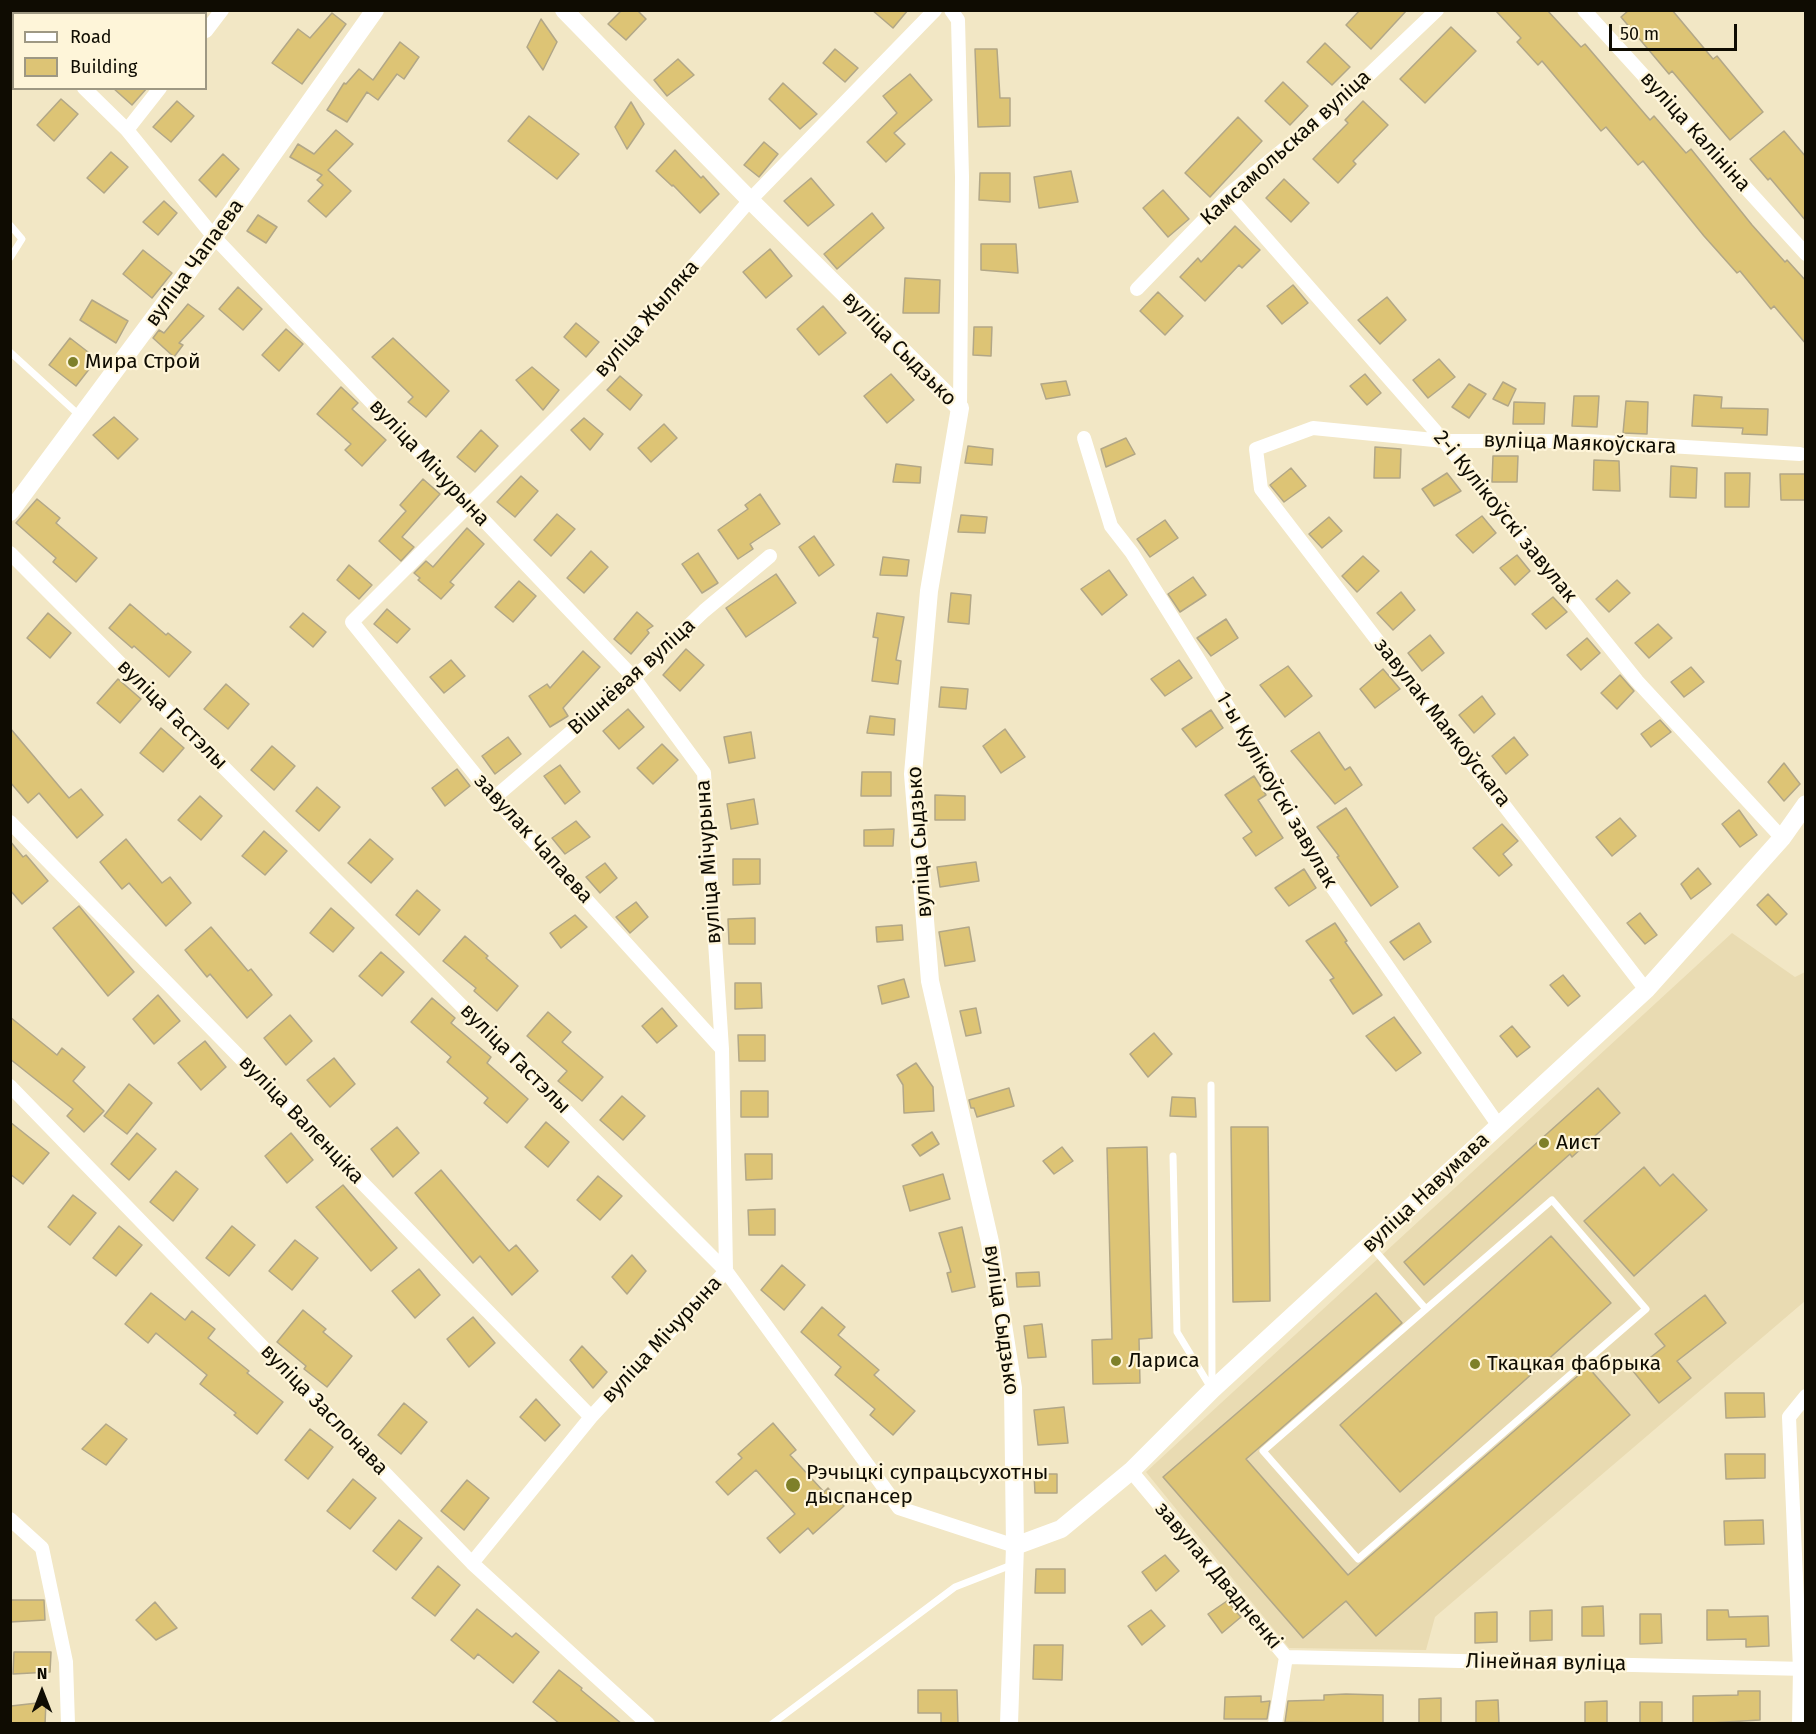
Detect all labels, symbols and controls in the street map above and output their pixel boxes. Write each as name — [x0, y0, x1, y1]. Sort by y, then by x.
legend — [12, 12, 207, 90]
scale bar — [1612, 12, 1740, 50]
text: 50 m — [1620, 23, 1659, 45]
text: Road — [70, 26, 112, 48]
text: Building — [70, 56, 137, 78]
street label: Камсамольская вуліца — [1196, 65, 1376, 231]
street label: вуліца Калініна — [1634, 67, 1756, 197]
street label: вуліца Чапаева — [140, 194, 250, 332]
street label: вуліца Жыляка — [589, 255, 705, 383]
street label: вуліца Сыдзько — [836, 286, 962, 412]
place label: Мира Строй — [85, 349, 201, 375]
marker: Мира Строй — [66, 355, 80, 369]
street label: вуліца Мічурына — [364, 394, 494, 532]
street label: 2-і Кулікоўскі завулак — [1428, 426, 1582, 608]
street label: вуліца Маякоўскага — [1483, 428, 1677, 460]
street label: Вішнёвая вуліца — [563, 613, 701, 741]
street label: завулак Маякоўскага — [1368, 634, 1516, 812]
street label: вуліца Гастэлы — [112, 655, 232, 775]
street label: 1-ы Кулікоўскі завулак — [1210, 687, 1342, 893]
street label: вуліца Сыдзько — [902, 765, 938, 919]
street label: завулак Чапаева — [468, 769, 598, 909]
street label: вуліца Мічурына — [691, 779, 727, 945]
street label: вуліца Гастэлы — [455, 999, 575, 1119]
street label: вуліца Валенціка — [233, 1050, 369, 1190]
street label: вуліца Навумава — [1357, 1128, 1495, 1258]
place label: Аист — [1556, 1130, 1600, 1156]
marker: Аист — [1537, 1136, 1551, 1150]
street label: вуліца Сыдзько — [978, 1243, 1024, 1397]
street label: вуліца Мічурына — [597, 1271, 727, 1409]
street label: вуліца Заслонава — [255, 1339, 393, 1481]
place label: Лариса — [1128, 1348, 1200, 1374]
place label: Ткацкая фабрыка — [1487, 1351, 1661, 1377]
marker: Лариса — [1109, 1354, 1123, 1368]
marker: Ткацкая фабрыка — [1468, 1357, 1482, 1371]
place label: Рэчыцкі супрацьсухотны дыспансер — [806, 1460, 1048, 1510]
marker: Рэчыцкі супрацьсухотны дыспансер — [784, 1476, 802, 1494]
street label: завулак Двадненкі — [1149, 1497, 1287, 1655]
street label: Лінейная вуліца — [1465, 1649, 1627, 1677]
north arrow — [12, 1662, 72, 1722]
text: N — [37, 1664, 47, 1683]

